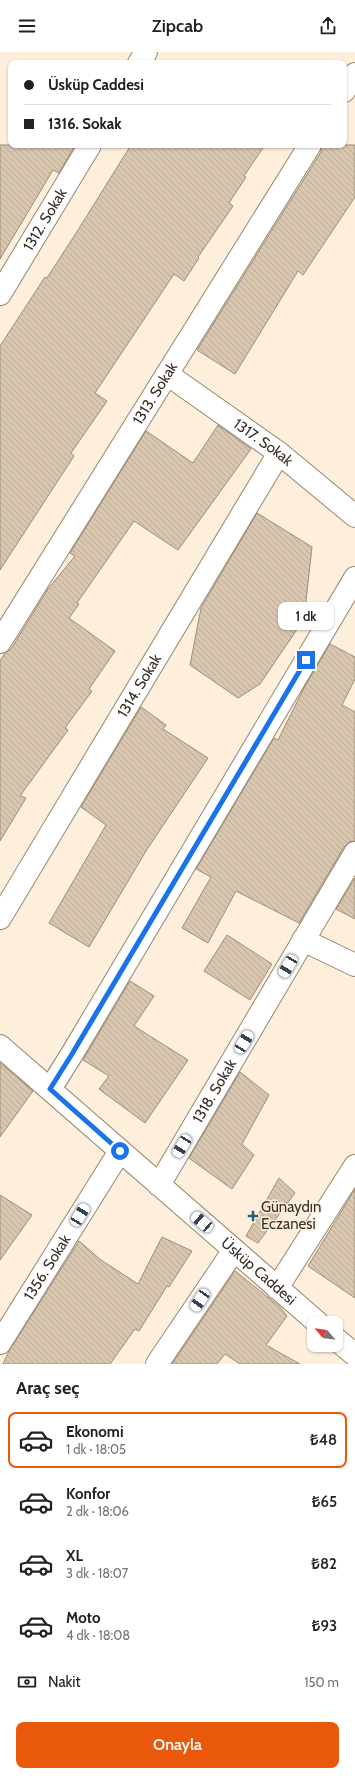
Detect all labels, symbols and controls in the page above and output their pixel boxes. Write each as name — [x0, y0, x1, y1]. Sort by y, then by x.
icon: menu — [16, 15, 38, 37]
text: Zipcab — [152, 15, 203, 37]
icon: share — [317, 15, 339, 37]
text: Üsküp Caddesi — [48, 76, 144, 94]
text: 1316. Sokak — [48, 115, 121, 133]
street label: 1312. Sokak — [19, 185, 71, 254]
street label: 1313. Sokak — [129, 359, 181, 428]
street label: 1317. Sokak — [230, 415, 297, 470]
callout: 1 dk — [278, 602, 334, 630]
text: 1 dk — [296, 608, 317, 624]
street label: 1314. Sokak — [114, 651, 165, 720]
route end — [297, 651, 315, 669]
car — [277, 953, 299, 979]
car — [233, 1029, 255, 1055]
street label: 1318. Sokak — [189, 1056, 240, 1126]
car — [171, 1133, 193, 1159]
route start — [111, 1142, 129, 1160]
place label: Günaydın Eczanesi — [261, 1198, 321, 1233]
car — [69, 1202, 91, 1228]
car — [189, 1210, 215, 1234]
marker: Günaydın Eczanesi — [248, 1211, 258, 1221]
street label: 1356. Sokak — [20, 1231, 74, 1304]
street label: Üsküp Caddesi — [217, 1234, 300, 1309]
car — [188, 1287, 212, 1313]
north arrow — [307, 1316, 343, 1352]
map controls — [307, 1316, 343, 1352]
text: Araç seç — [16, 1377, 79, 1399]
icon: car — [18, 1422, 54, 1458]
text: Ekonomi — [66, 1423, 124, 1441]
text: ₺48 — [310, 1431, 337, 1449]
text: 1 dk · 18:05 — [66, 1441, 126, 1457]
icon: car — [18, 1484, 54, 1520]
text: Konfor — [66, 1485, 110, 1503]
text: ₺65 — [312, 1493, 337, 1511]
text: 2 dk · 18:06 — [66, 1503, 129, 1519]
icon: car — [18, 1546, 54, 1582]
text: XL — [66, 1547, 83, 1565]
text: ₺82 — [311, 1555, 337, 1573]
text: 3 dk · 18:07 — [66, 1565, 128, 1581]
icon: car — [18, 1608, 54, 1644]
text: Moto — [66, 1609, 100, 1627]
text: ₺93 — [312, 1617, 337, 1635]
text: 4 dk · 18:08 — [66, 1627, 130, 1643]
icon: cash — [16, 1671, 38, 1693]
text: Nakit — [48, 1673, 81, 1691]
text: 150 m — [304, 1674, 339, 1690]
button: Onayla — [16, 1722, 339, 1768]

